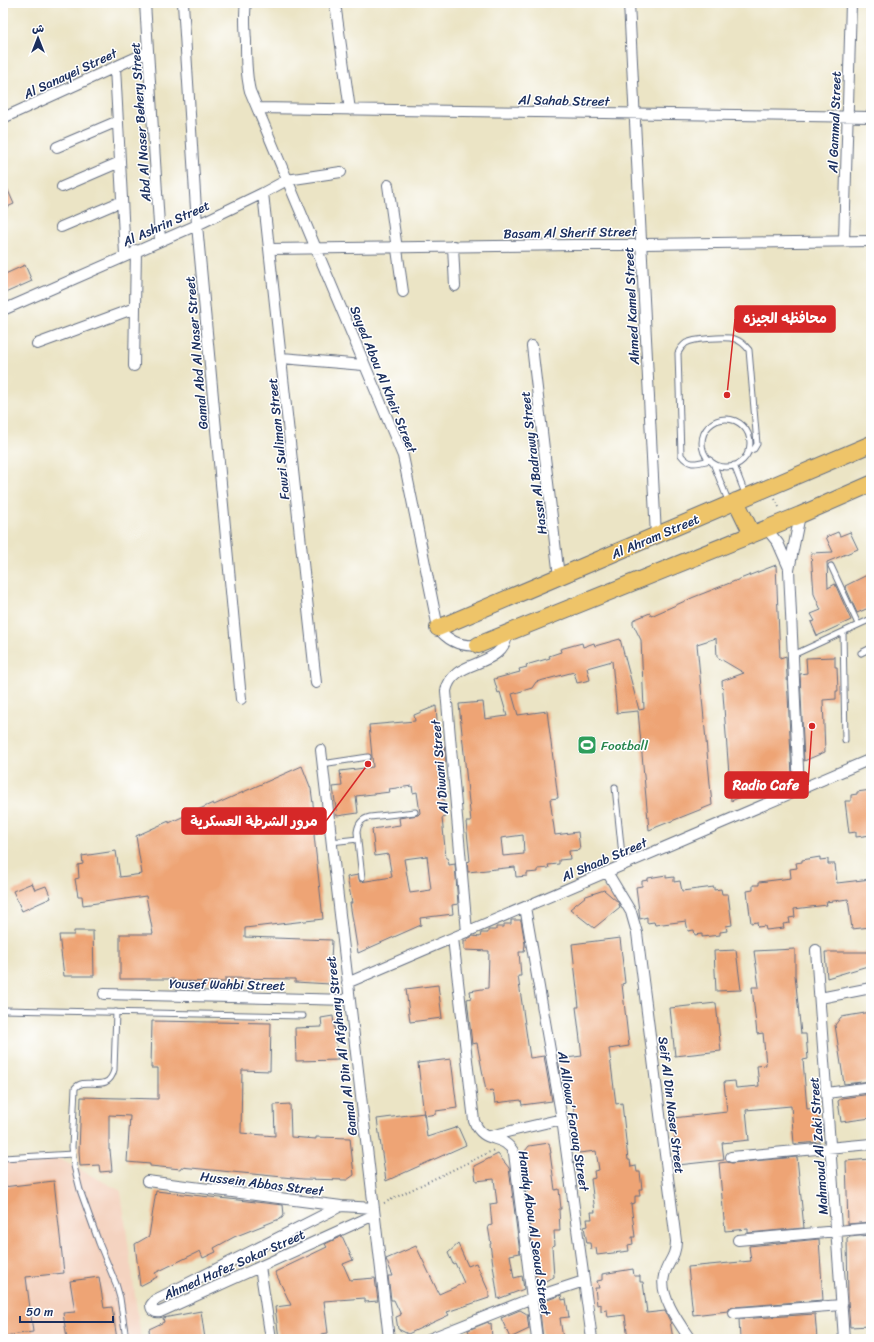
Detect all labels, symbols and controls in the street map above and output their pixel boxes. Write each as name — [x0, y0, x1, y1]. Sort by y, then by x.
north arrow — [18, 18, 58, 58]
text: ش — [32, 19, 44, 38]
street label: Al Sanayei Street — [19, 41, 122, 106]
street label: Abd Al Naser Behery Street — [123, 41, 158, 203]
street label: Al Gammal Street — [821, 71, 848, 174]
street label: Al Sahab Street — [517, 88, 611, 113]
street label: Al Ashrin Street — [118, 194, 214, 253]
street label: Basam Al Sherif Street — [503, 220, 638, 245]
street label: Ahmed Kamel Street — [617, 246, 646, 366]
street label: Gamal Abd Al Naser Street — [178, 275, 215, 430]
street label: Sayed Abou Al Kheir Street — [343, 302, 424, 457]
callout: محافظه الجيزه — [735, 306, 835, 332]
text: محافظه الجيزه — [743, 306, 827, 331]
street label: Fawzi Suliman Street — [261, 377, 296, 501]
street label: Hassn Al Badrawy Street — [513, 390, 554, 536]
street label: Al Ahram Street — [607, 507, 703, 566]
street label: Al Diwani Street — [424, 718, 455, 816]
sports icon: Football — [576, 734, 598, 756]
place label: Football — [601, 734, 648, 757]
callout: Radio Cafe — [725, 772, 808, 798]
text: Radio Cafe — [732, 773, 800, 798]
callout: مرور الشرطة العسكرية — [182, 808, 326, 834]
text: مرور الشرطة العسكرية — [190, 809, 318, 834]
street label: Al Shaab Street — [557, 831, 651, 888]
street label: Gamal Al Din Al Afghany Street — [319, 955, 364, 1137]
street label: Yousef Wahbi Street — [169, 972, 285, 997]
street label: Seif Al Din Naser Street — [652, 1035, 691, 1175]
street label: Al Allowa' Farouq Street — [551, 1048, 596, 1193]
street label: Mahmoud Al Zaki Street — [802, 1076, 835, 1216]
street label: Hamdy Abou Al Seoud Street — [512, 1149, 558, 1318]
street label: Hussein Abbas Street — [199, 1165, 326, 1203]
street label: Ahmed Hafez Sokar Street — [159, 1223, 309, 1306]
scale bar — [20, 1298, 113, 1324]
text: 50 m — [26, 1301, 53, 1323]

